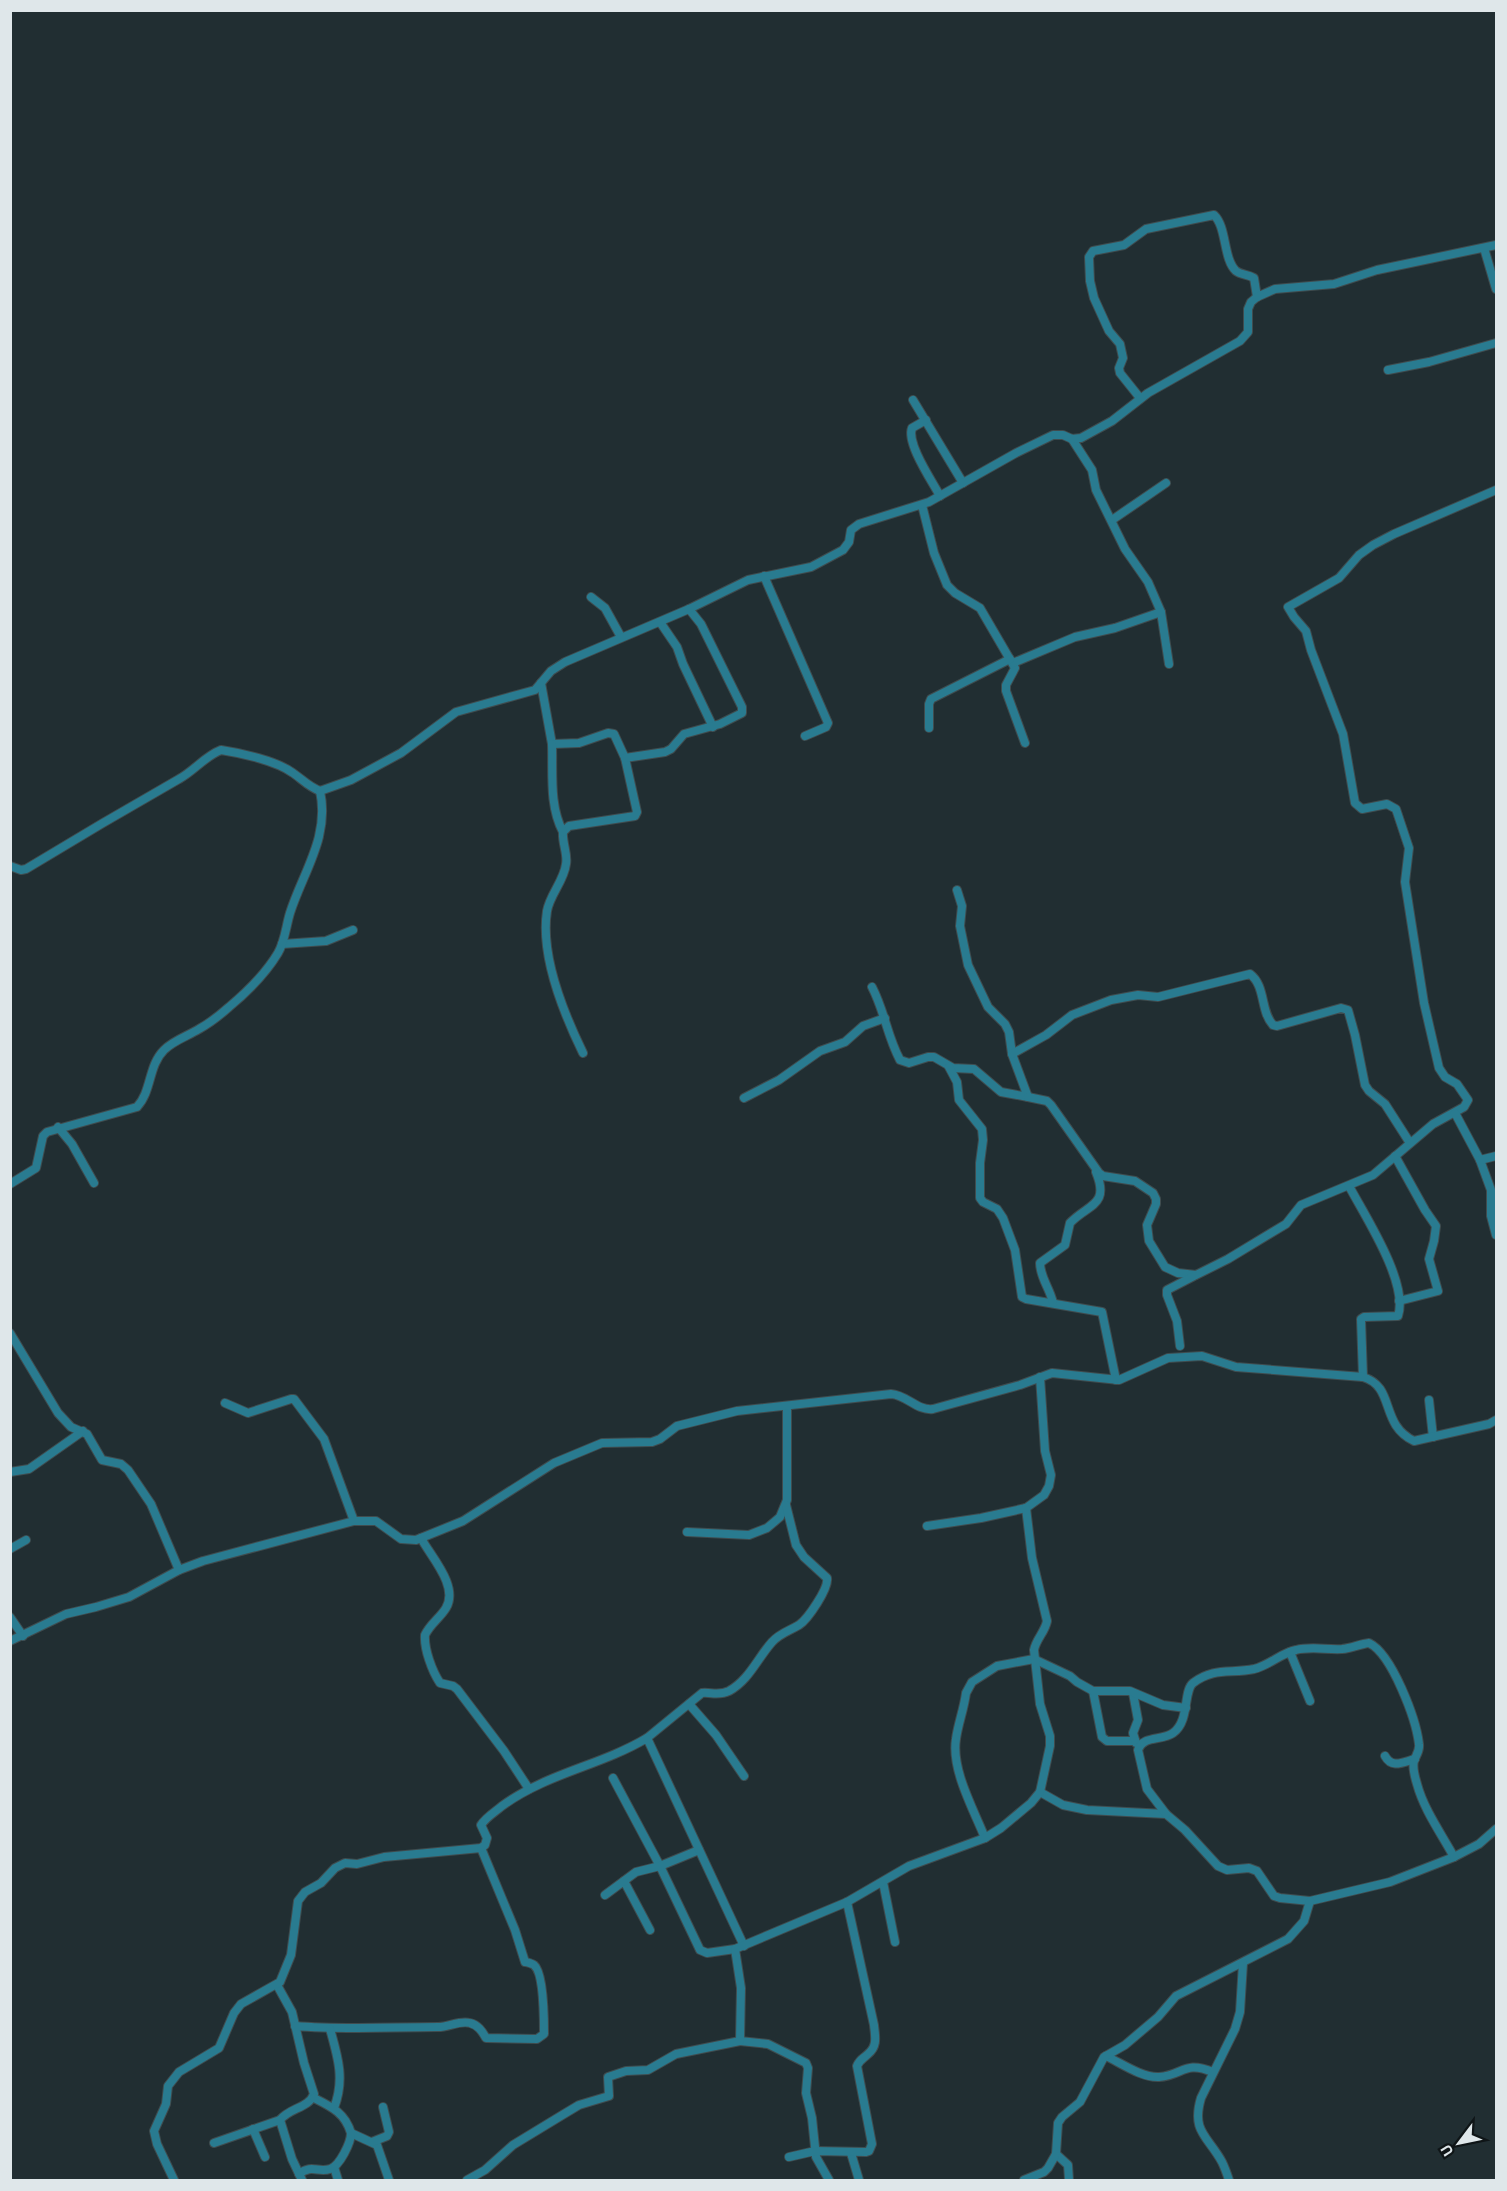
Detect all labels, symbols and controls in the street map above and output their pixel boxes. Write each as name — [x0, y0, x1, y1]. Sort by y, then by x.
north arrow — [1429, 2113, 1489, 2173]
text: U — [1438, 2142, 1457, 2159]

